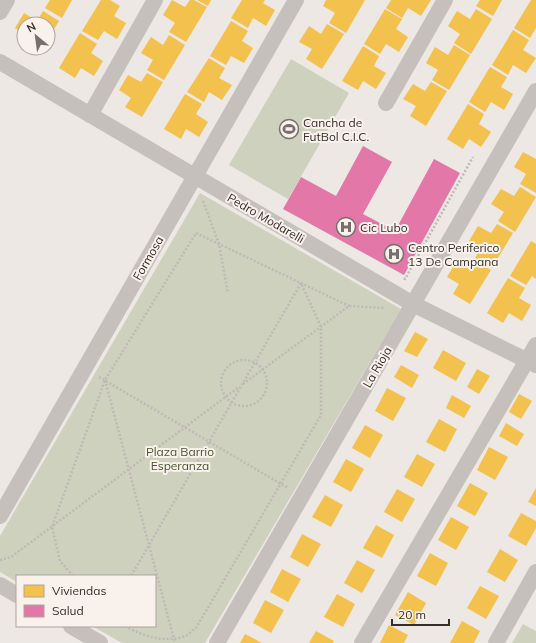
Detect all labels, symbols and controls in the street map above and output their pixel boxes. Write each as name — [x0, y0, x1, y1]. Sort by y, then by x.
north arrow — [16, 16, 56, 56]
text: N — [24, 19, 38, 35]
place label: Cancha de FutBol C.I.C. — [303, 115, 369, 144]
sports icon: Cancha de FutBol C.I.C. — [278, 118, 300, 140]
street label: Pedro Modarelli — [225, 190, 307, 246]
hospital icon: Cic Lubo — [335, 216, 357, 238]
place label: Cic Lubo — [360, 220, 408, 235]
street label: Formosa — [129, 233, 167, 283]
place label: Centro Periferico 13 De Campana — [408, 240, 500, 269]
hospital icon: Centro Periferico 13 De Campana — [383, 243, 405, 265]
street label: La Rioja — [359, 344, 395, 390]
park label: Plaza Barrio Esperanza — [146, 444, 214, 473]
legend — [16, 575, 156, 627]
text: Viviendas — [52, 583, 106, 598]
scale bar — [392, 601, 449, 627]
text: Salud — [52, 603, 84, 618]
text: 20 m — [398, 607, 426, 622]

